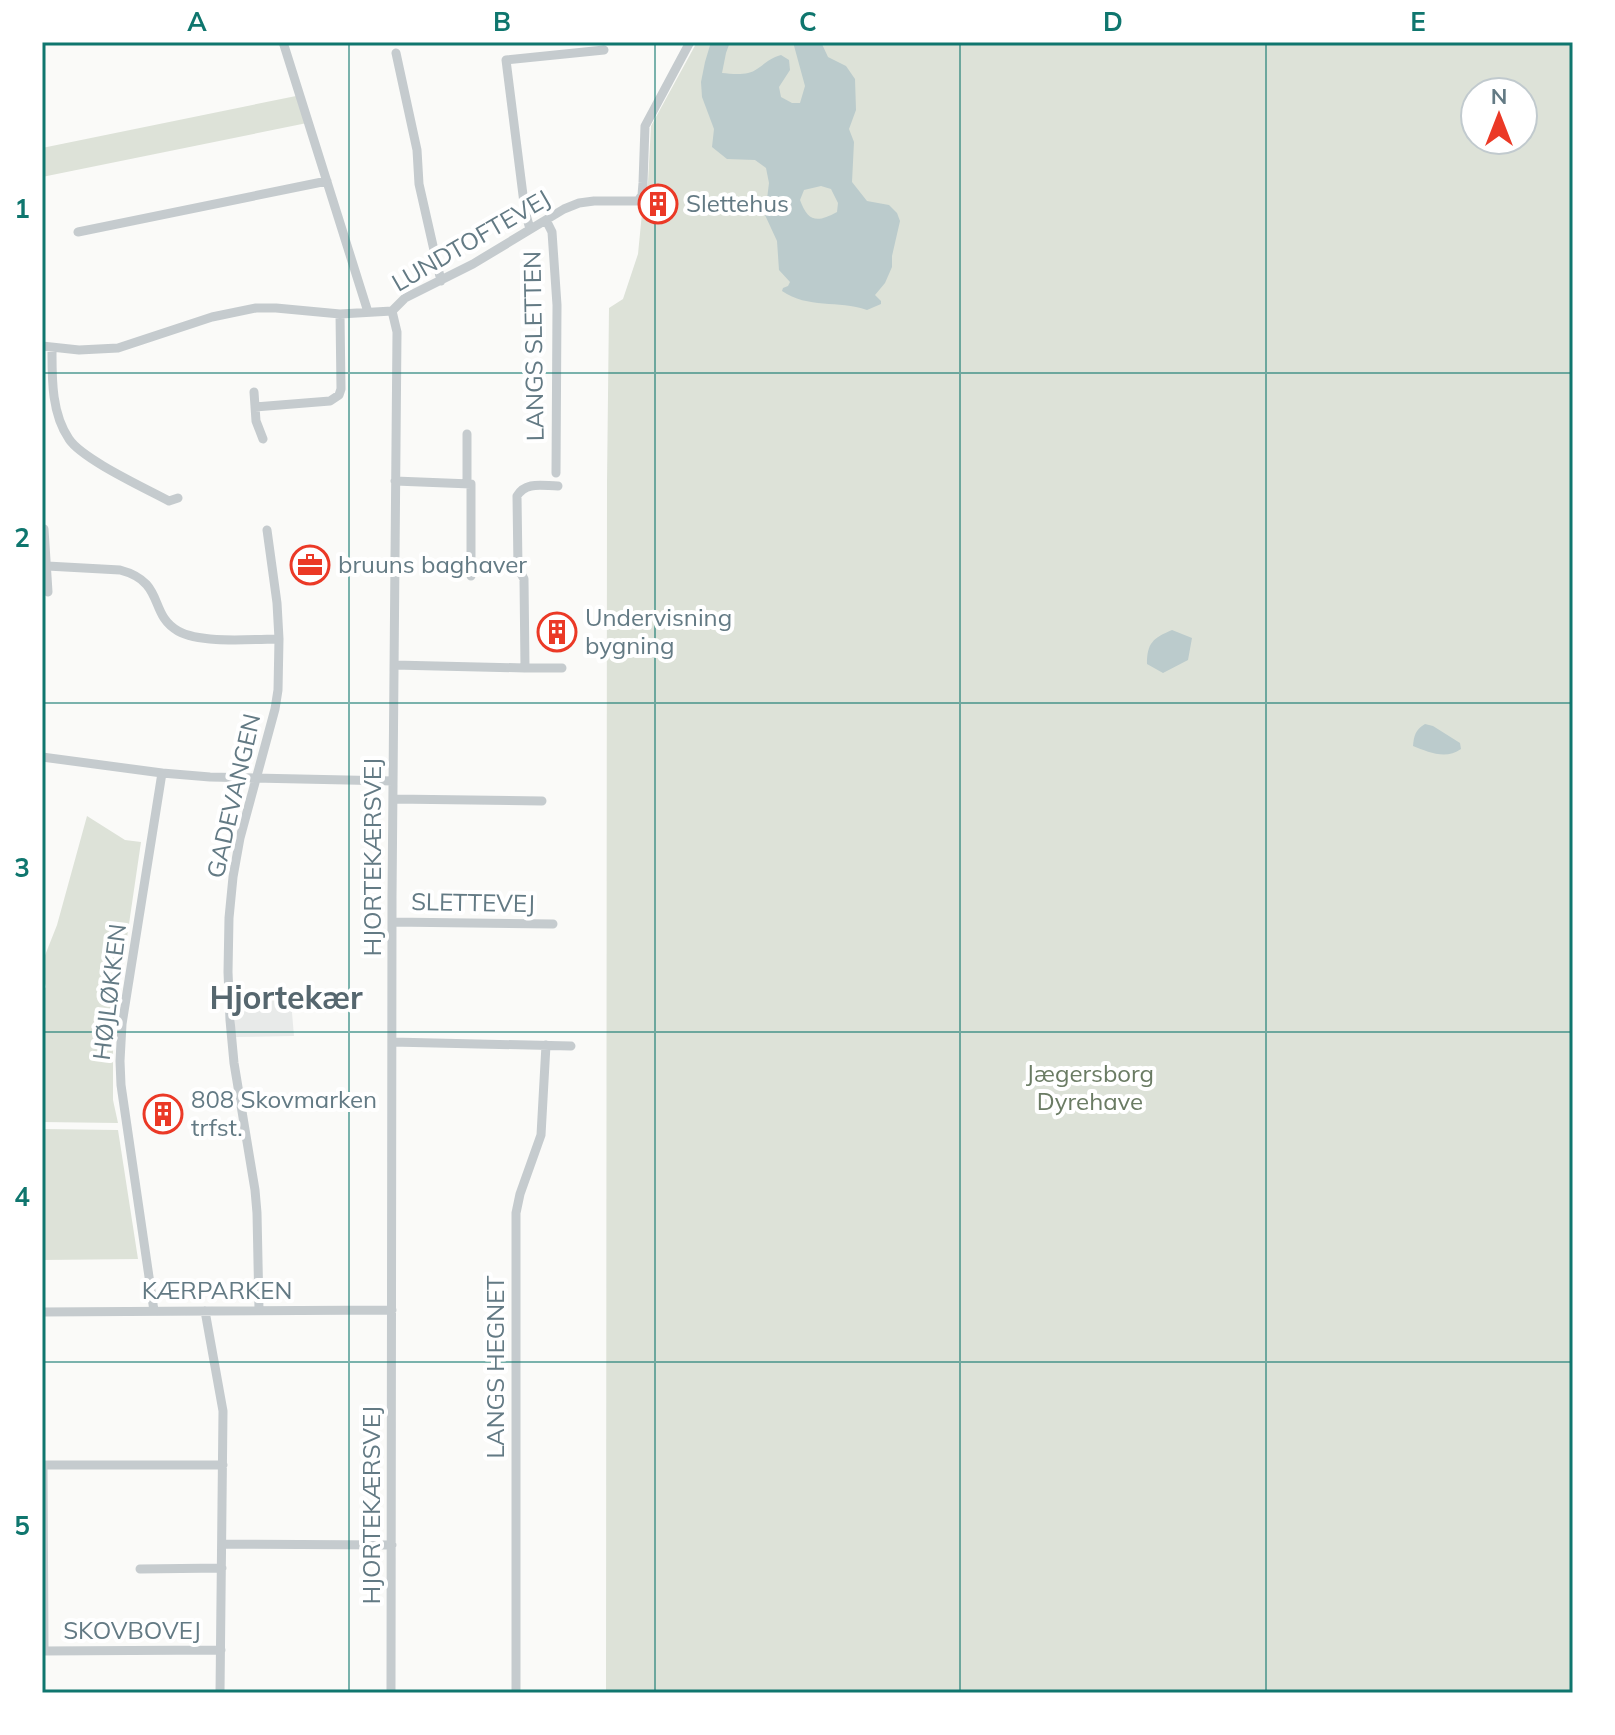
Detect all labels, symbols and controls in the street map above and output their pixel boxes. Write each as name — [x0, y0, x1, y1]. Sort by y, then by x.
text: A — [187, 5, 207, 38]
text: B — [493, 5, 511, 38]
text: C — [799, 5, 817, 38]
text: D — [1103, 5, 1123, 38]
text: E — [1410, 5, 1426, 38]
north arrow — [1459, 76, 1539, 156]
text: N — [1491, 82, 1507, 110]
street label: LUNDTOFTEVEJ — [386, 183, 555, 298]
building icon: Slettehus — [637, 183, 679, 225]
place label: Slettehus — [686, 188, 789, 218]
text: 1 — [14, 192, 30, 225]
street label: LANGS SLETTEN — [516, 251, 550, 441]
text: 2 — [14, 521, 30, 554]
office icon: bruuns baghaver — [289, 544, 331, 586]
place label: bruuns baghaver — [338, 549, 527, 579]
place label: Undervisning bygning — [585, 602, 732, 660]
building icon: Undervisning bygning — [536, 611, 578, 653]
street label: GADEVANGEN — [200, 711, 266, 881]
street label: HJORTEKÆRSVEJ — [357, 758, 387, 956]
text: 3 — [14, 851, 30, 884]
street label: SLETTEVEJ — [411, 886, 535, 918]
street label: HØJLØKKEN — [86, 922, 132, 1062]
district label: Hjortekær — [209, 977, 363, 1017]
park label: Jægersborg Dyrehave — [1026, 1058, 1154, 1116]
place label: 808 Skovmarken trfst. — [191, 1084, 377, 1142]
building icon: 808 Skovmarken trfst. — [142, 1093, 184, 1135]
text: 4 — [14, 1180, 30, 1213]
street label: KÆRPARKEN — [142, 1275, 292, 1305]
street label: LANGS HEGNET — [480, 1275, 510, 1459]
street label: HJORTEKÆRSVEJ — [356, 1406, 386, 1604]
text: 5 — [14, 1509, 30, 1542]
street label: SKOVBOVEJ — [63, 1615, 201, 1645]

